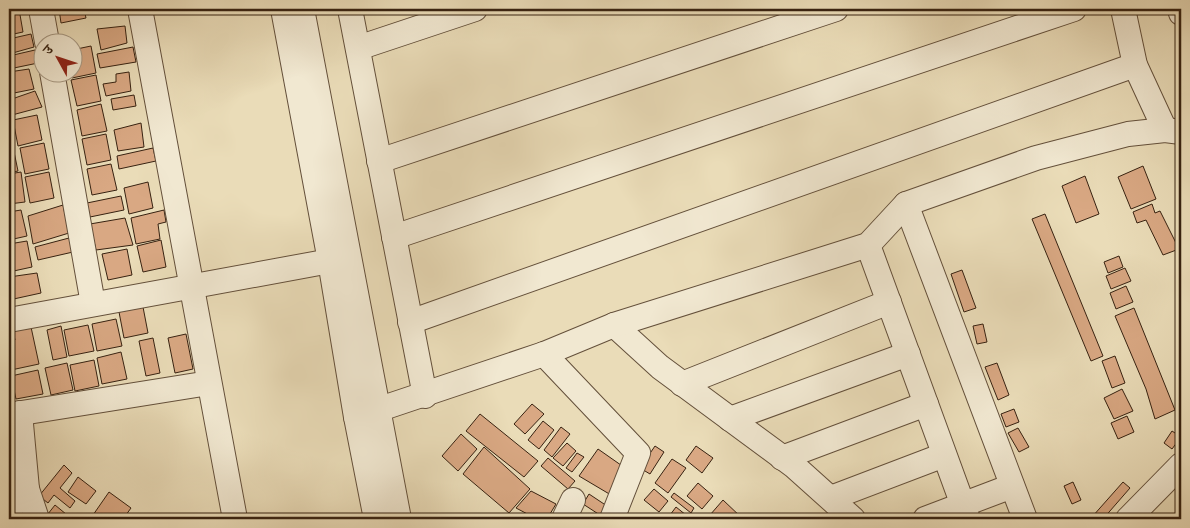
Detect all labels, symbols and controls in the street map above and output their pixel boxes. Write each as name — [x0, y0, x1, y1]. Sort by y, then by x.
north arrow — [32, 32, 82, 82]
text: उ — [38, 40, 58, 59]

